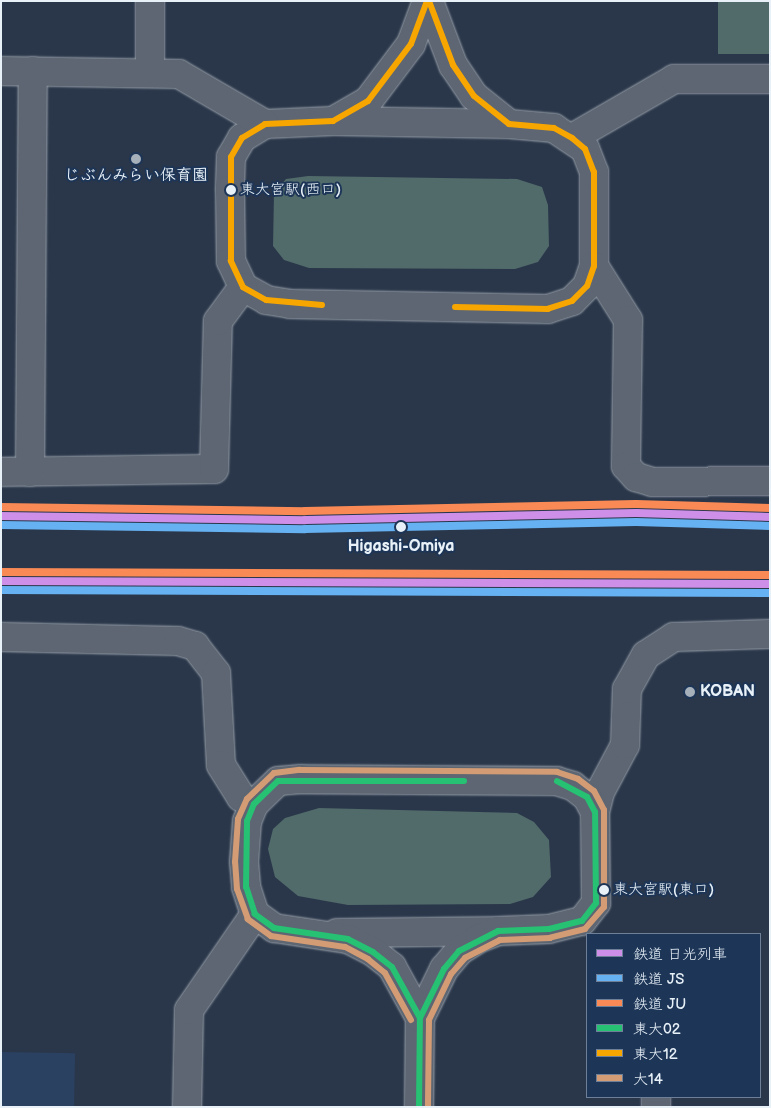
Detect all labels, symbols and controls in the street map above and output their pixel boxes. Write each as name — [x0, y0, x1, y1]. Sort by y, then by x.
marker: じぶんみらい保育園 — [130, 153, 142, 165]
place label: じぶんみらい保育園 — [64, 166, 208, 186]
place label: 東大宮駅(西口) — [240, 181, 341, 199]
marker: 東大宮駅(西口) — [226, 185, 236, 195]
marker: Higashi-Omiya — [392, 518, 410, 536]
place label: Higashi-Omiya — [348, 537, 454, 557]
place label: KOBAN — [700, 682, 755, 702]
marker: KOBAN — [684, 686, 696, 698]
place label: 東大宮駅(東口) — [613, 881, 714, 899]
marker: 東大宮駅(東口) — [599, 885, 609, 895]
legend — [586, 933, 761, 1098]
text: 鉄道 日光列車 — [633, 945, 727, 964]
text: 鉄道 JS — [633, 970, 684, 989]
text: 鉄道 JU — [633, 995, 686, 1014]
text: 東大02 — [633, 1020, 681, 1039]
text: 東大12 — [633, 1045, 678, 1064]
text: 大14 — [633, 1070, 663, 1089]

